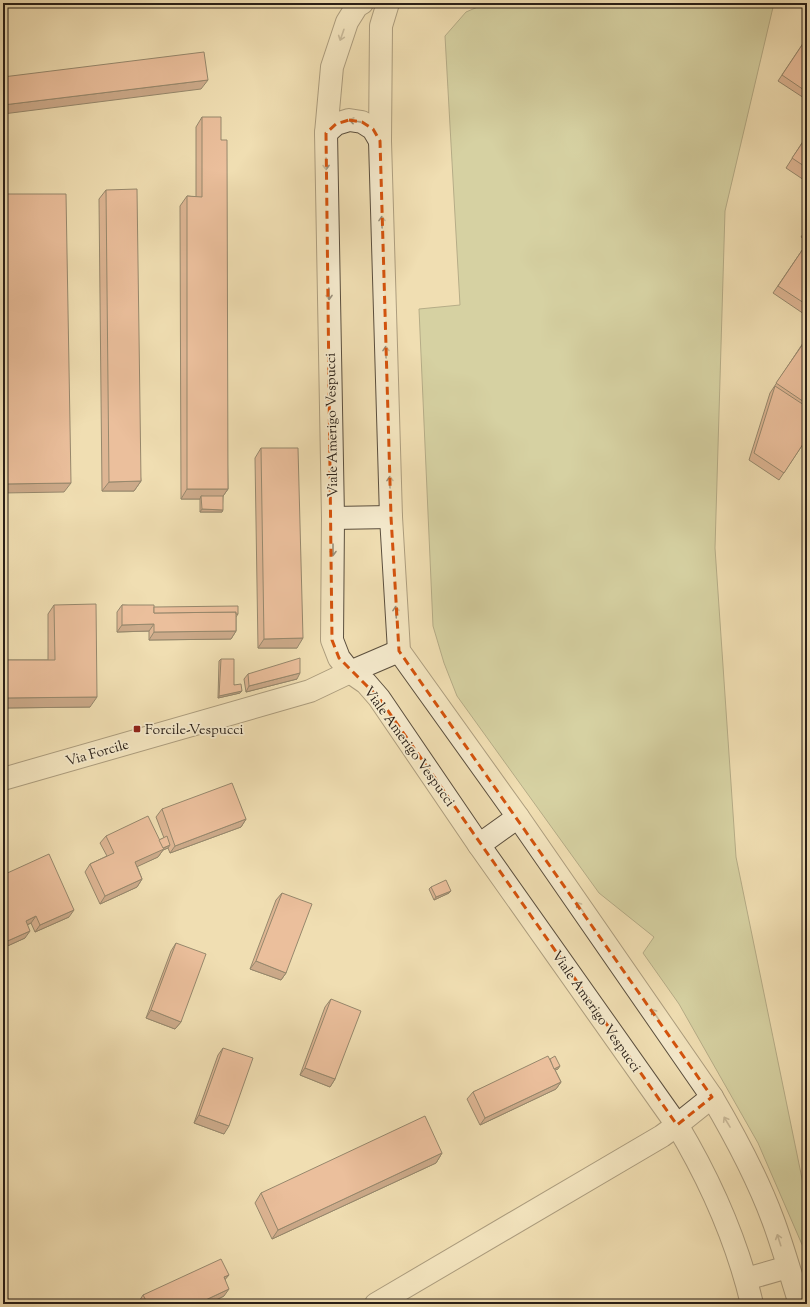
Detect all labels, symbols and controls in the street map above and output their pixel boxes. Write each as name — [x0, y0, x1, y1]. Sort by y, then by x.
one-way arrow — [338, 29, 345, 42]
one-way arrow — [349, 117, 362, 125]
one-way arrow — [322, 157, 330, 170]
one-way arrow — [378, 216, 386, 229]
one-way arrow — [325, 287, 332, 300]
one-way arrow — [382, 346, 390, 359]
street label: Viale Amerigo Vespucci — [322, 353, 344, 497]
one-way arrow — [386, 476, 393, 489]
one-way arrow — [329, 543, 336, 556]
one-way arrow — [393, 606, 400, 619]
street label: Viale Amerigo Vespucci — [358, 683, 459, 812]
place label: Forcile-Vespucci — [145, 721, 244, 741]
marker: Forcile-Vespucci — [132, 724, 142, 734]
street label: Via Forcile — [64, 735, 132, 772]
one-way arrow — [576, 902, 584, 913]
street label: Viale Amerigo Vespucci — [546, 947, 645, 1077]
one-way arrow — [651, 1008, 659, 1019]
one-way arrow — [722, 1116, 730, 1128]
one-way arrow — [775, 1235, 783, 1247]

